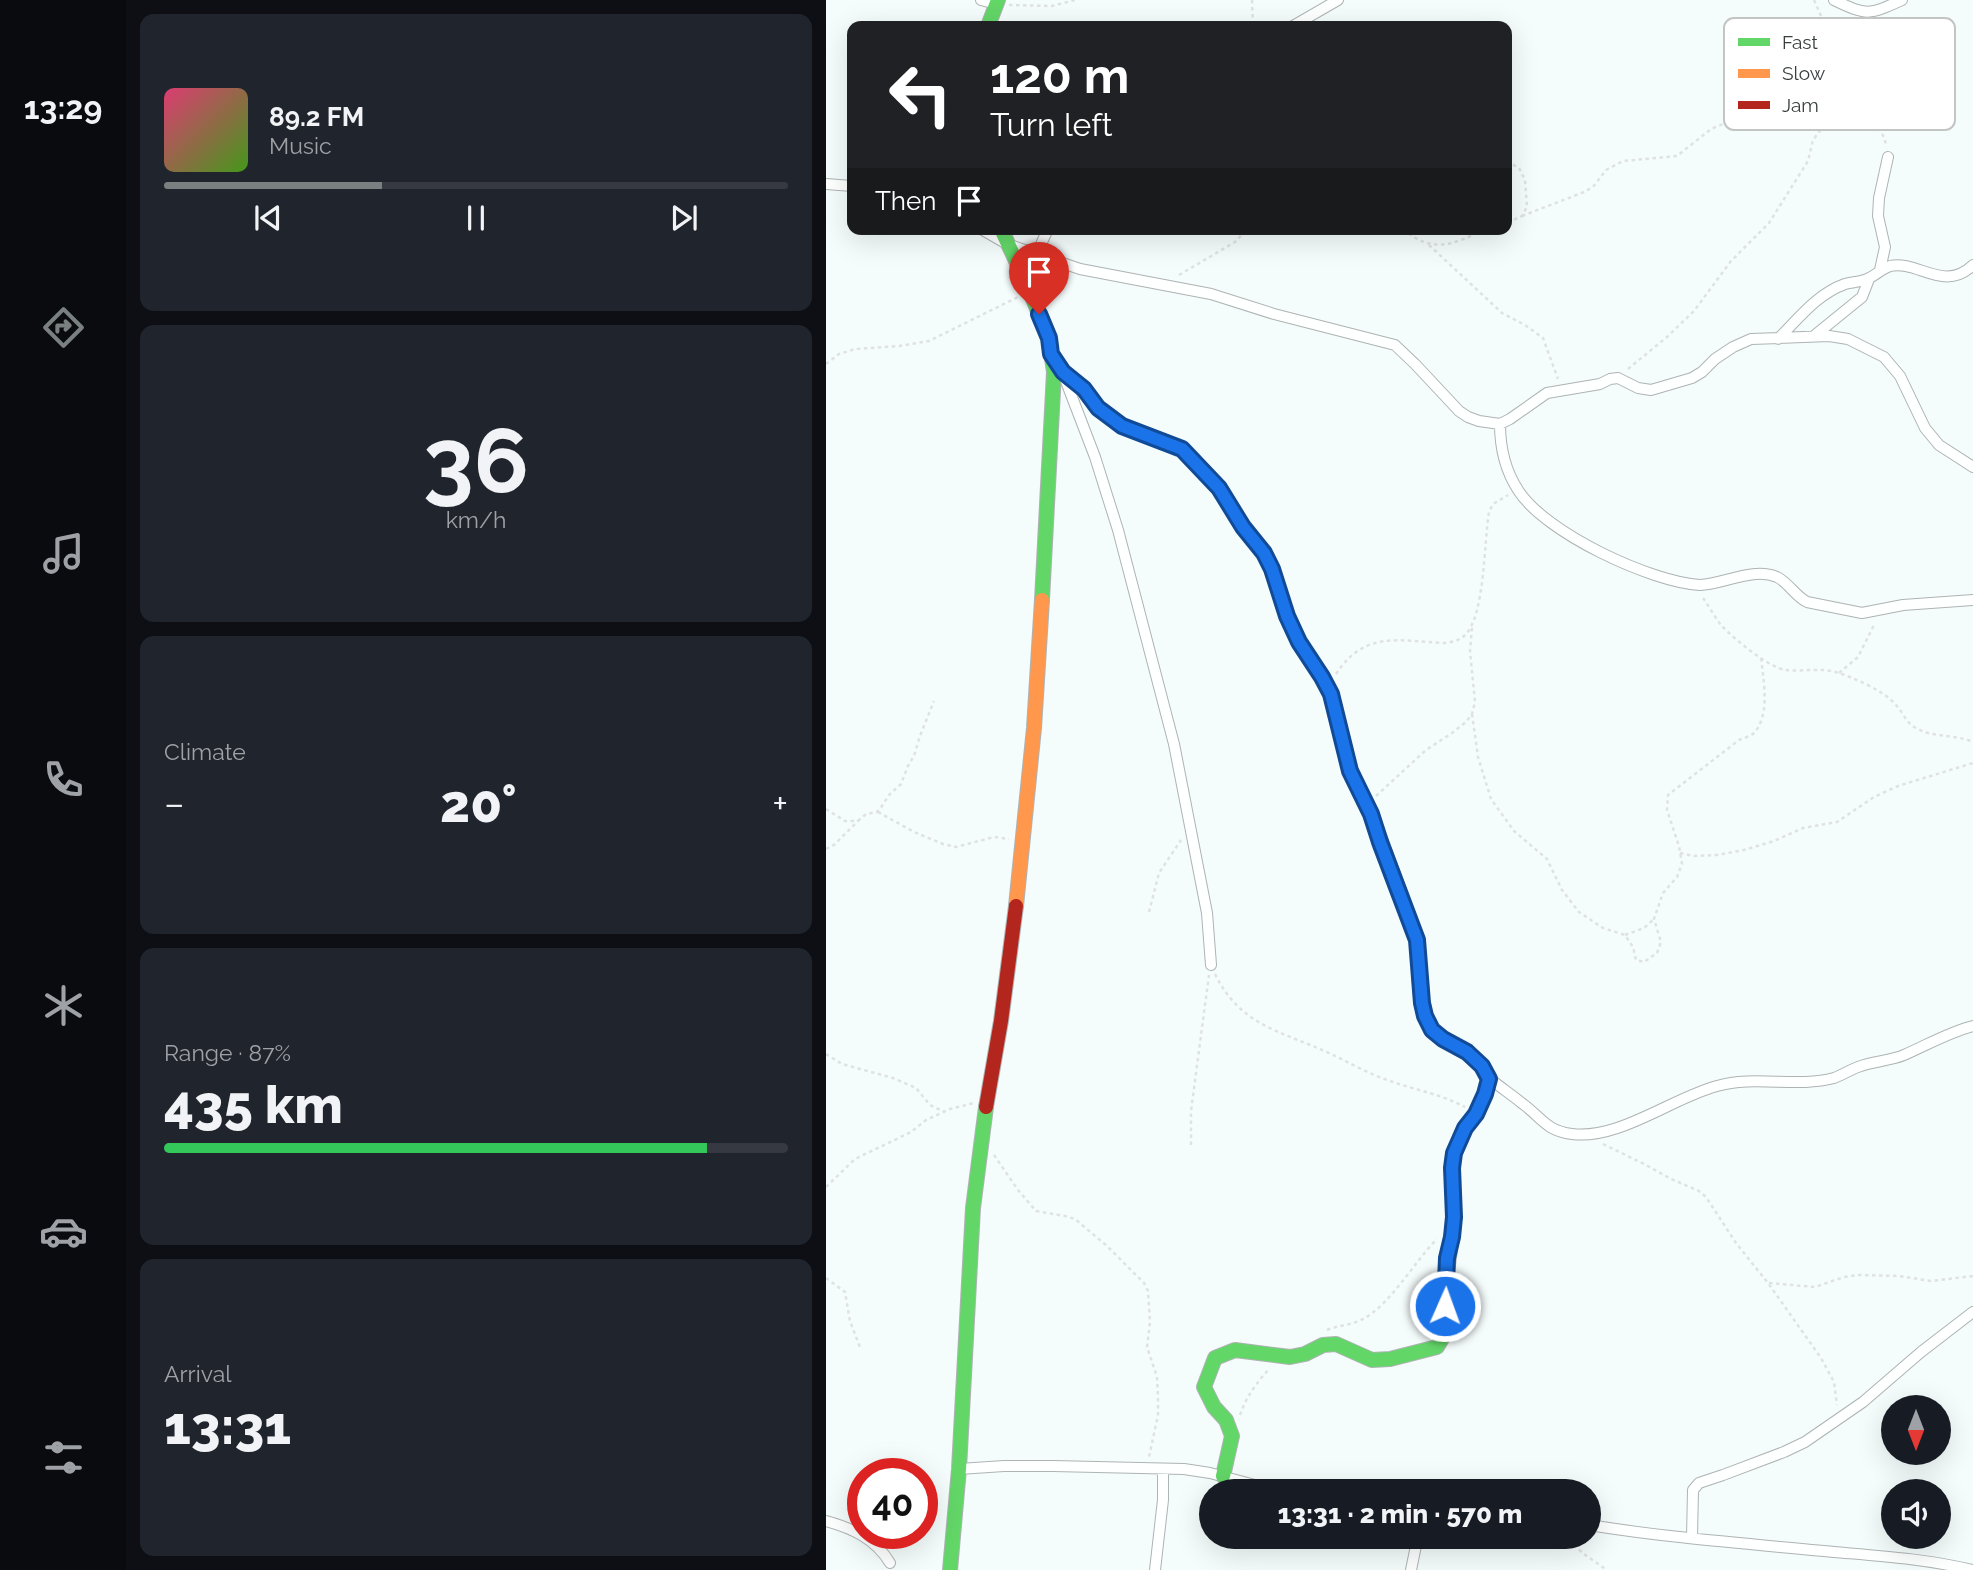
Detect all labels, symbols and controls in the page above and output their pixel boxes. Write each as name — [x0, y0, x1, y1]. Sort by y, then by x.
legend — [1724, 18, 1955, 130]
text: Fast — [1782, 31, 1818, 53]
text: 120 m — [990, 47, 1129, 104]
icon: left — [875, 49, 966, 140]
text: Slow — [1782, 62, 1826, 84]
text: 13:29 — [24, 89, 102, 126]
text: Jam — [1782, 94, 1819, 116]
text: 89.2 FM — [269, 102, 364, 132]
text: Turn left — [990, 106, 1112, 143]
text: Music — [269, 132, 332, 159]
icon: arrive — [950, 182, 988, 220]
text: Then — [875, 186, 936, 216]
icon: previous — [249, 199, 287, 237]
icon: pause — [457, 199, 495, 237]
icon: next — [665, 199, 703, 237]
pin — [1009, 242, 1069, 314]
icon: arrive — [1020, 253, 1058, 291]
icon: directions — [39, 303, 88, 352]
text: 36 — [423, 407, 529, 514]
text: km/h — [446, 506, 506, 533]
icon: music — [39, 529, 88, 578]
text: Climate — [164, 738, 246, 765]
icon: phone — [39, 755, 88, 804]
text: 20° — [440, 773, 517, 834]
text: − — [164, 781, 184, 826]
text: + — [772, 781, 788, 826]
icon: climate — [39, 981, 88, 1030]
text: Range · 87% — [164, 1039, 291, 1066]
text: 435 km — [164, 1074, 343, 1135]
icon: car — [39, 1207, 88, 1256]
position arrow — [1408, 1269, 1482, 1343]
text: Arrival — [164, 1360, 231, 1387]
text: 13:31 — [164, 1395, 291, 1456]
north arrow — [1881, 1395, 1951, 1465]
map controls — [1881, 1395, 1951, 1549]
icon: filters — [39, 1433, 88, 1482]
speed limit sign: 40 — [847, 1458, 938, 1549]
button: sound — [1881, 1479, 1951, 1549]
text: 13:31 · 2 min · 570 m — [1278, 1499, 1522, 1529]

